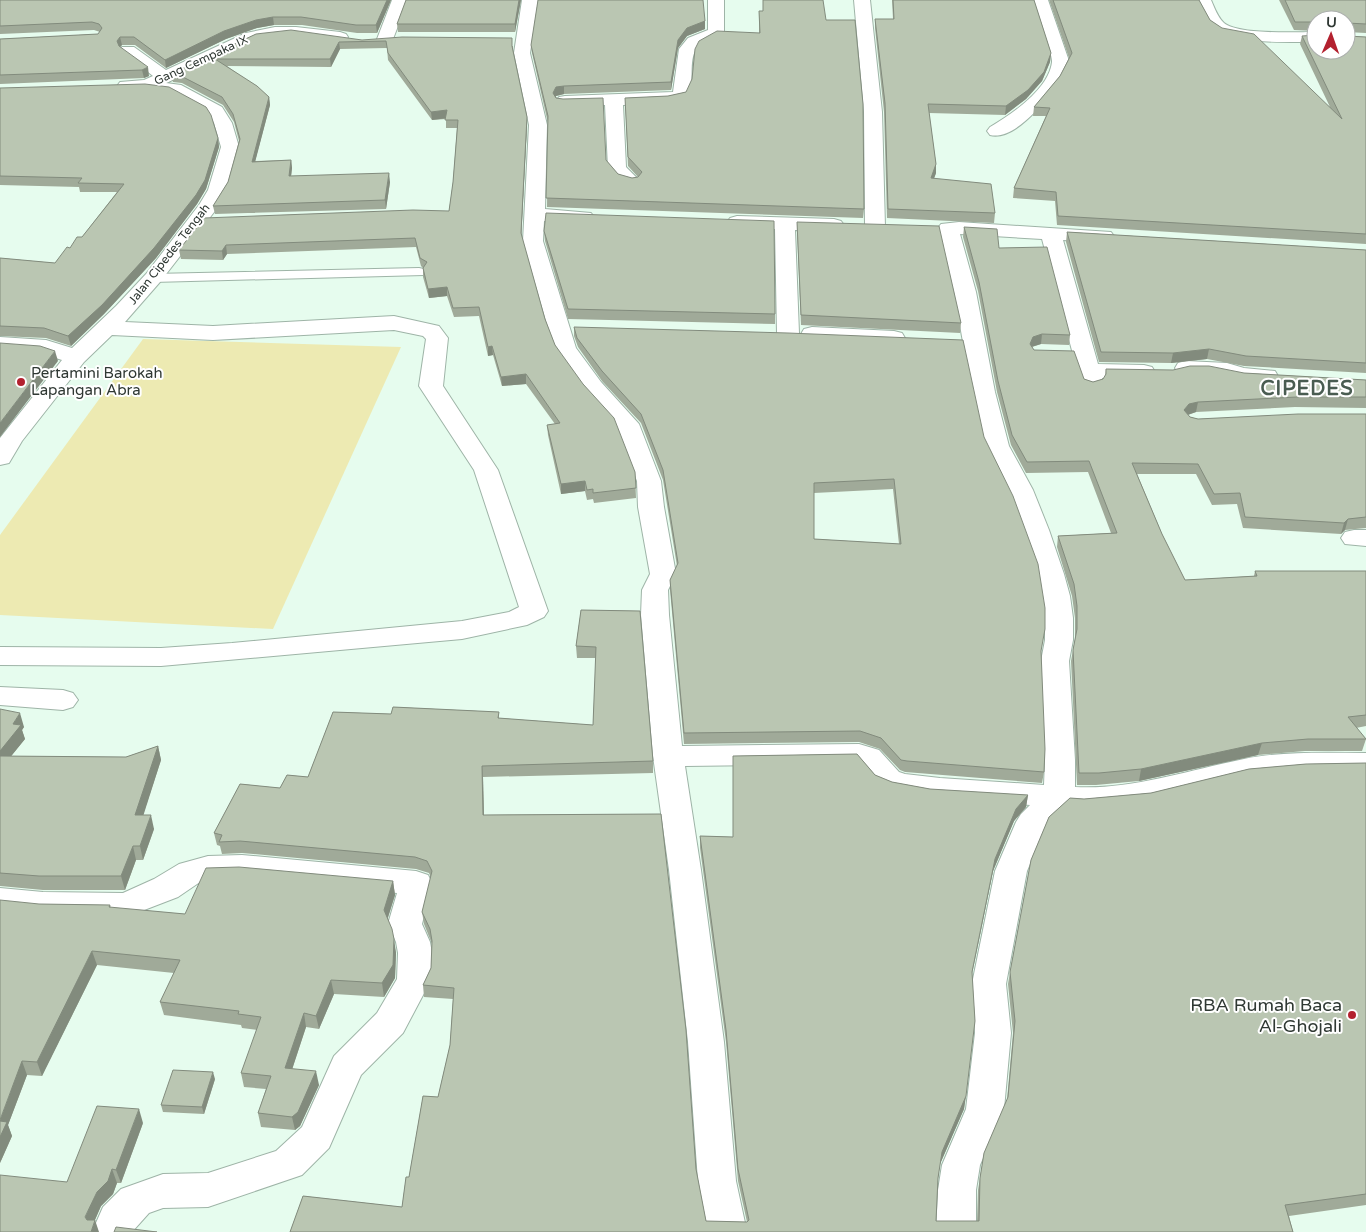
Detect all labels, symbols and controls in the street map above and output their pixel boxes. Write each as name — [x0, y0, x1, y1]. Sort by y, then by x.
north arrow — [1306, 10, 1356, 60]
text: U — [1326, 14, 1337, 31]
street label: Gang Cempaka IX — [152, 32, 250, 88]
street label: Jalan Cipedes Tengah — [125, 201, 213, 307]
place label: Pertamini Barokah Lapangan Abra — [31, 364, 163, 399]
marker: Pertamini Barokah Lapangan Abra — [15, 376, 27, 388]
district label: CIPEDES — [1261, 377, 1353, 401]
place label: RBA Rumah Baca Al-Ghojali — [1190, 994, 1342, 1037]
marker: RBA Rumah Baca Al-Ghojali — [1346, 1009, 1358, 1021]

